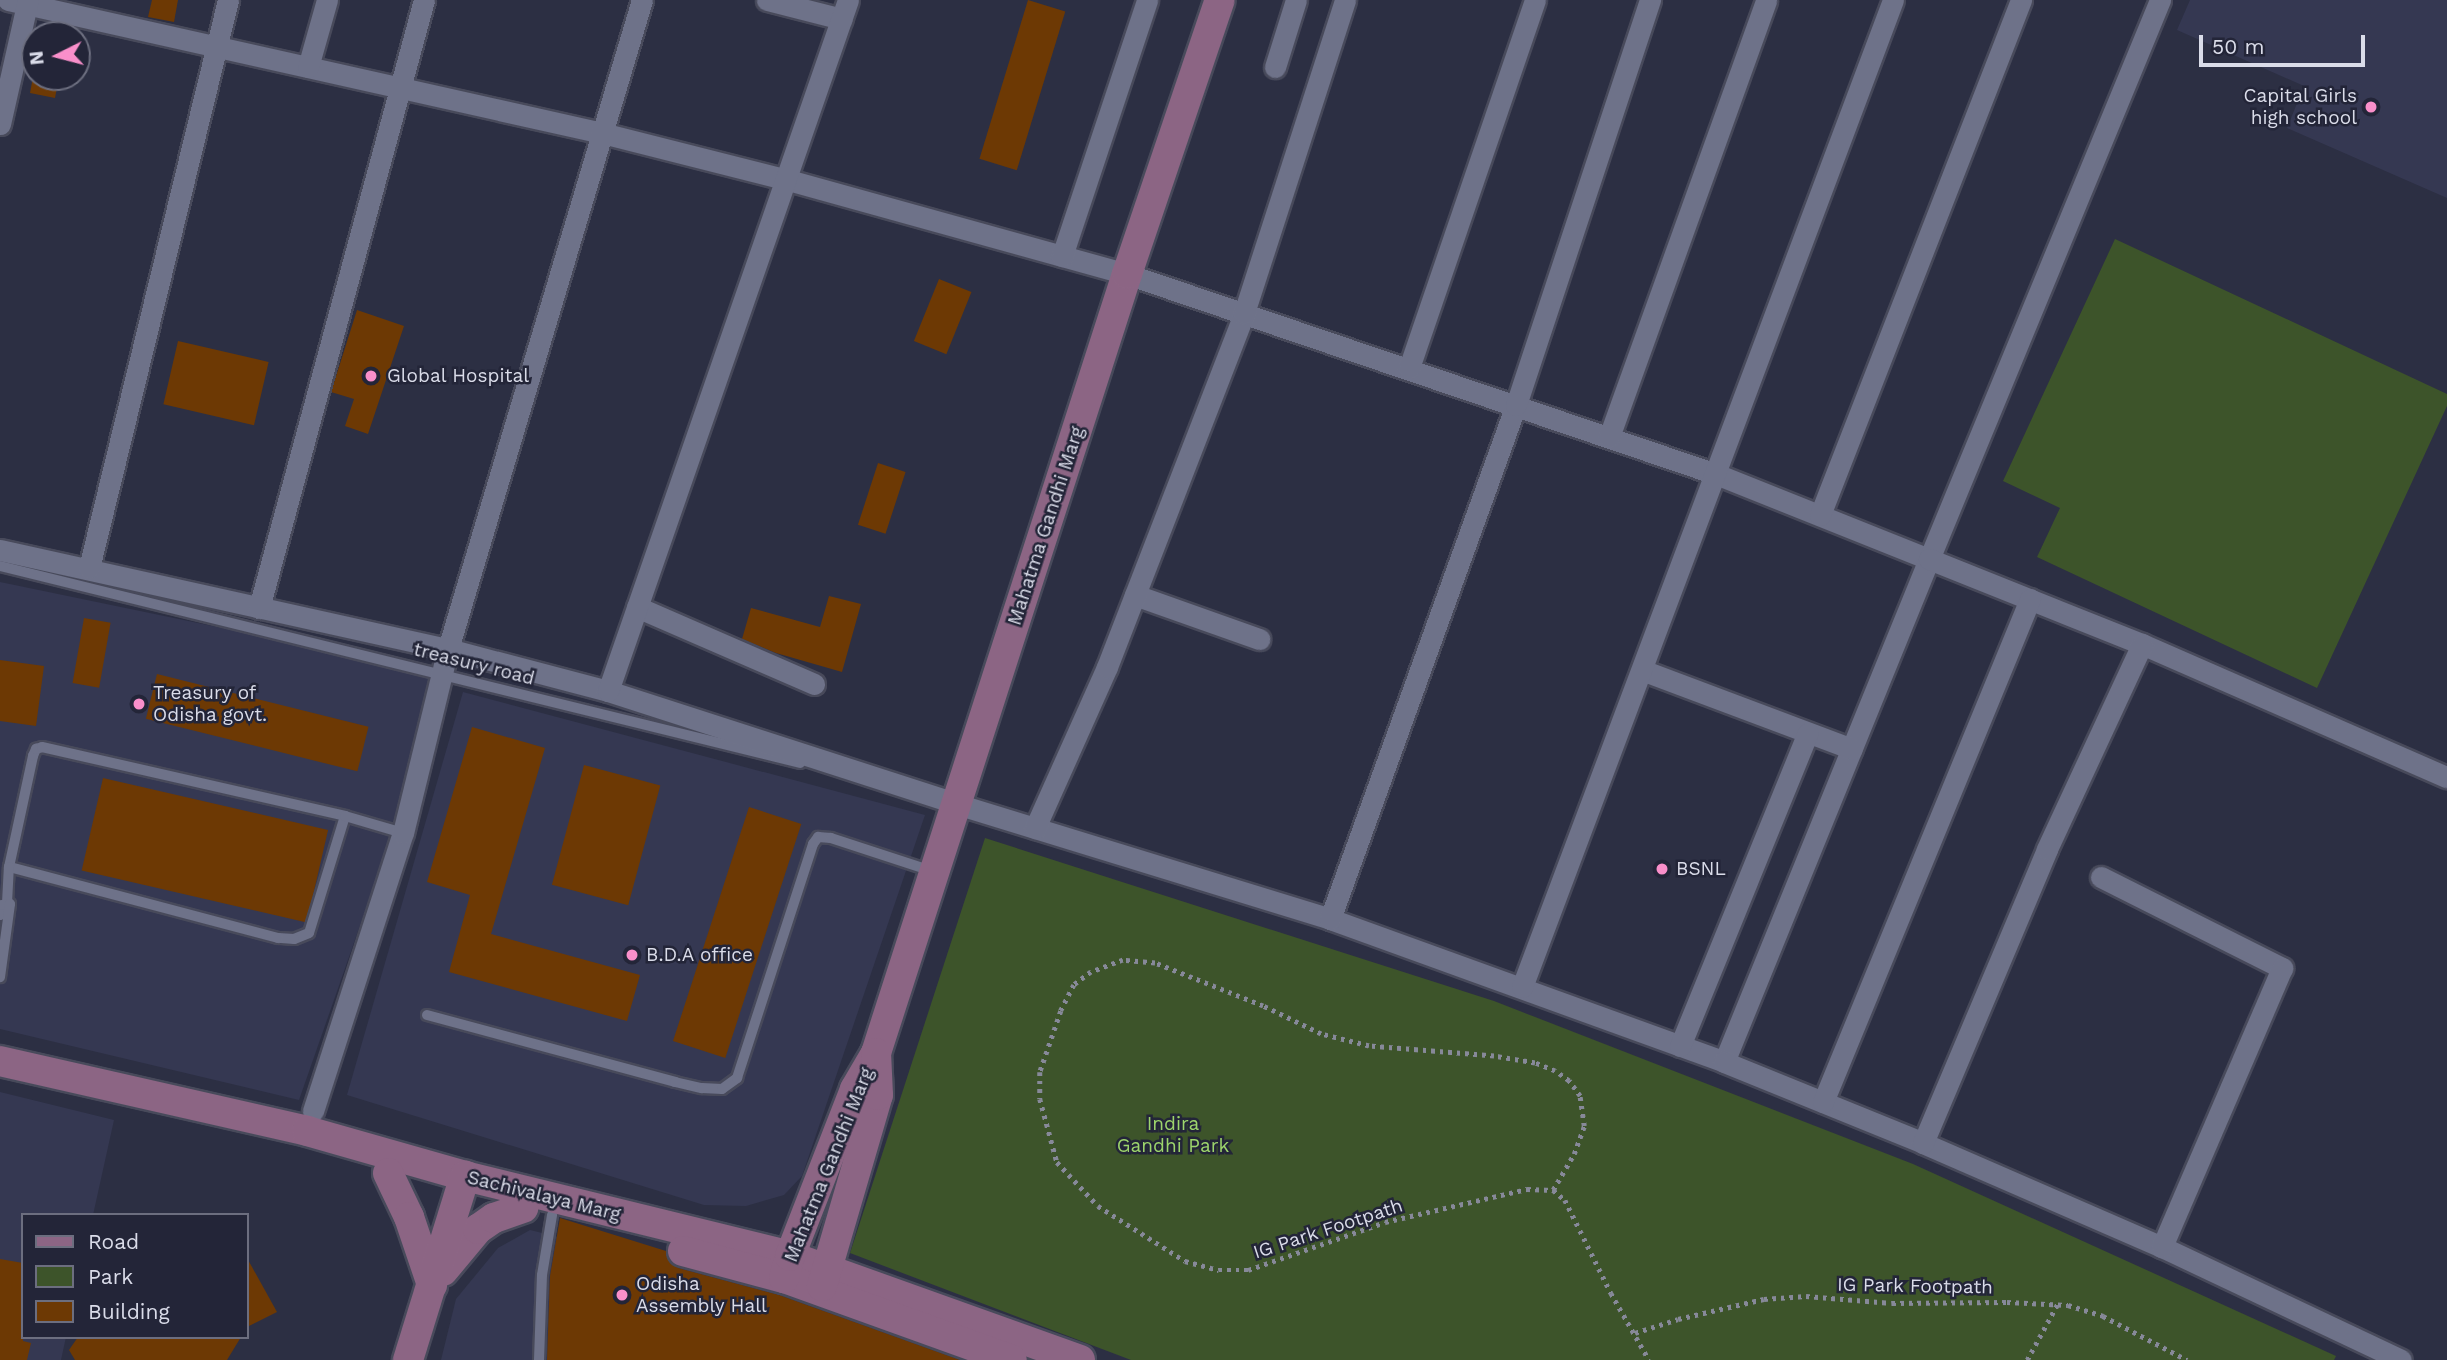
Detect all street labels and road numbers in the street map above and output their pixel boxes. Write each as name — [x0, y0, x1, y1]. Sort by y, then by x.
street label: Mahatma Gandhi Marg — [1003, 424, 1089, 628]
street label: treasury road — [411, 638, 537, 690]
street label: Mahatma Gandhi Marg — [779, 1064, 879, 1266]
street label: Sachivalaya Marg — [465, 1166, 623, 1226]
street label: IG Park Footpath — [1250, 1194, 1406, 1264]
street label: IG Park Footpath — [1837, 1273, 1993, 1299]

